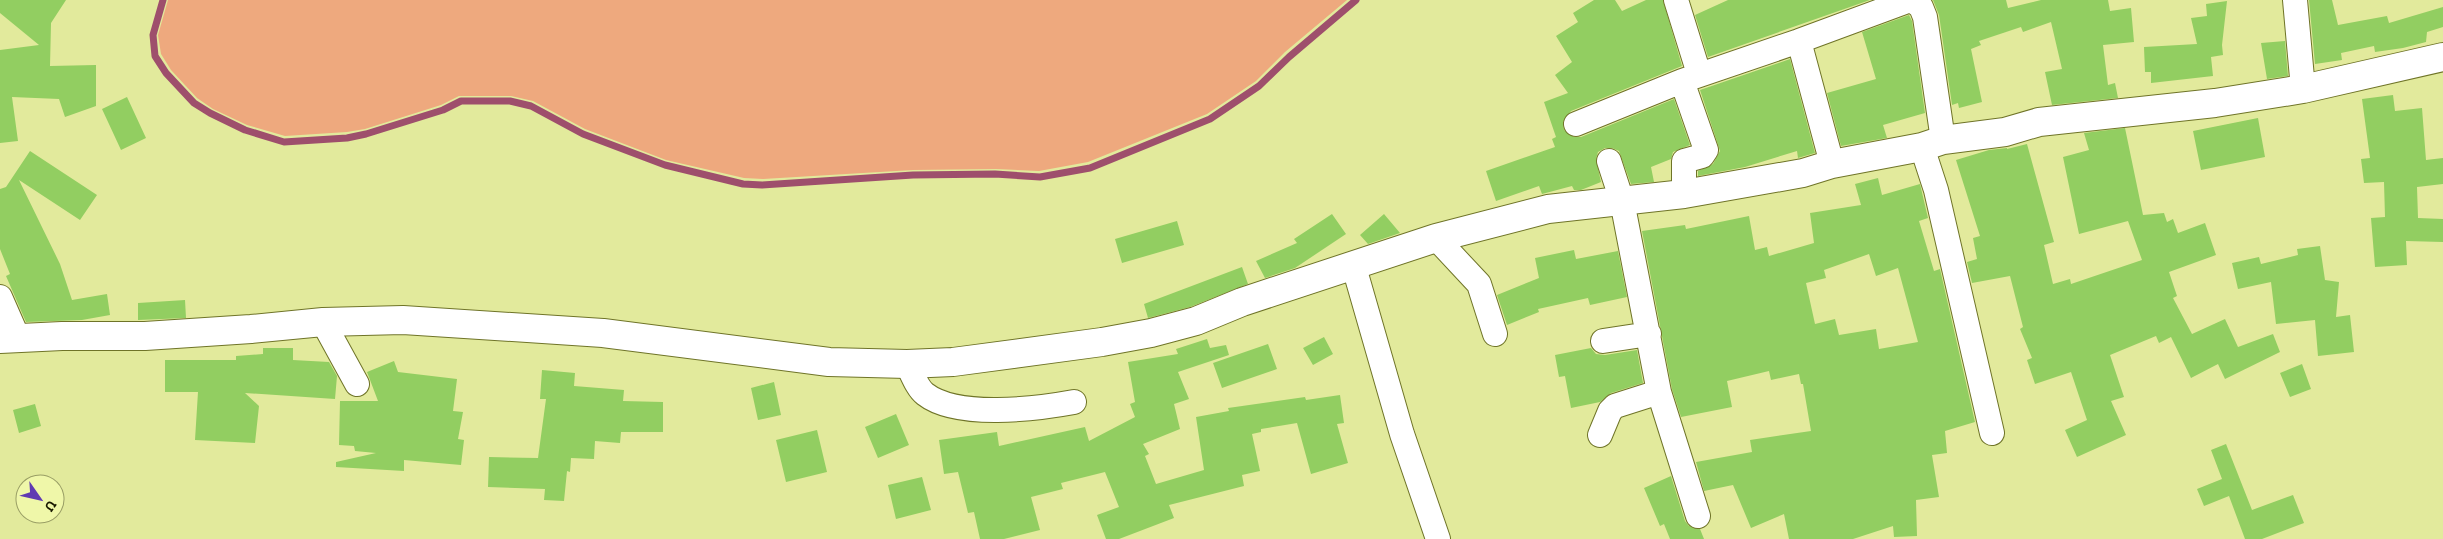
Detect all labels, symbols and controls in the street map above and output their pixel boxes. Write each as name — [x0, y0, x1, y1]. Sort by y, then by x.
north arrow — [15, 474, 65, 524]
text: U — [40, 497, 60, 515]

